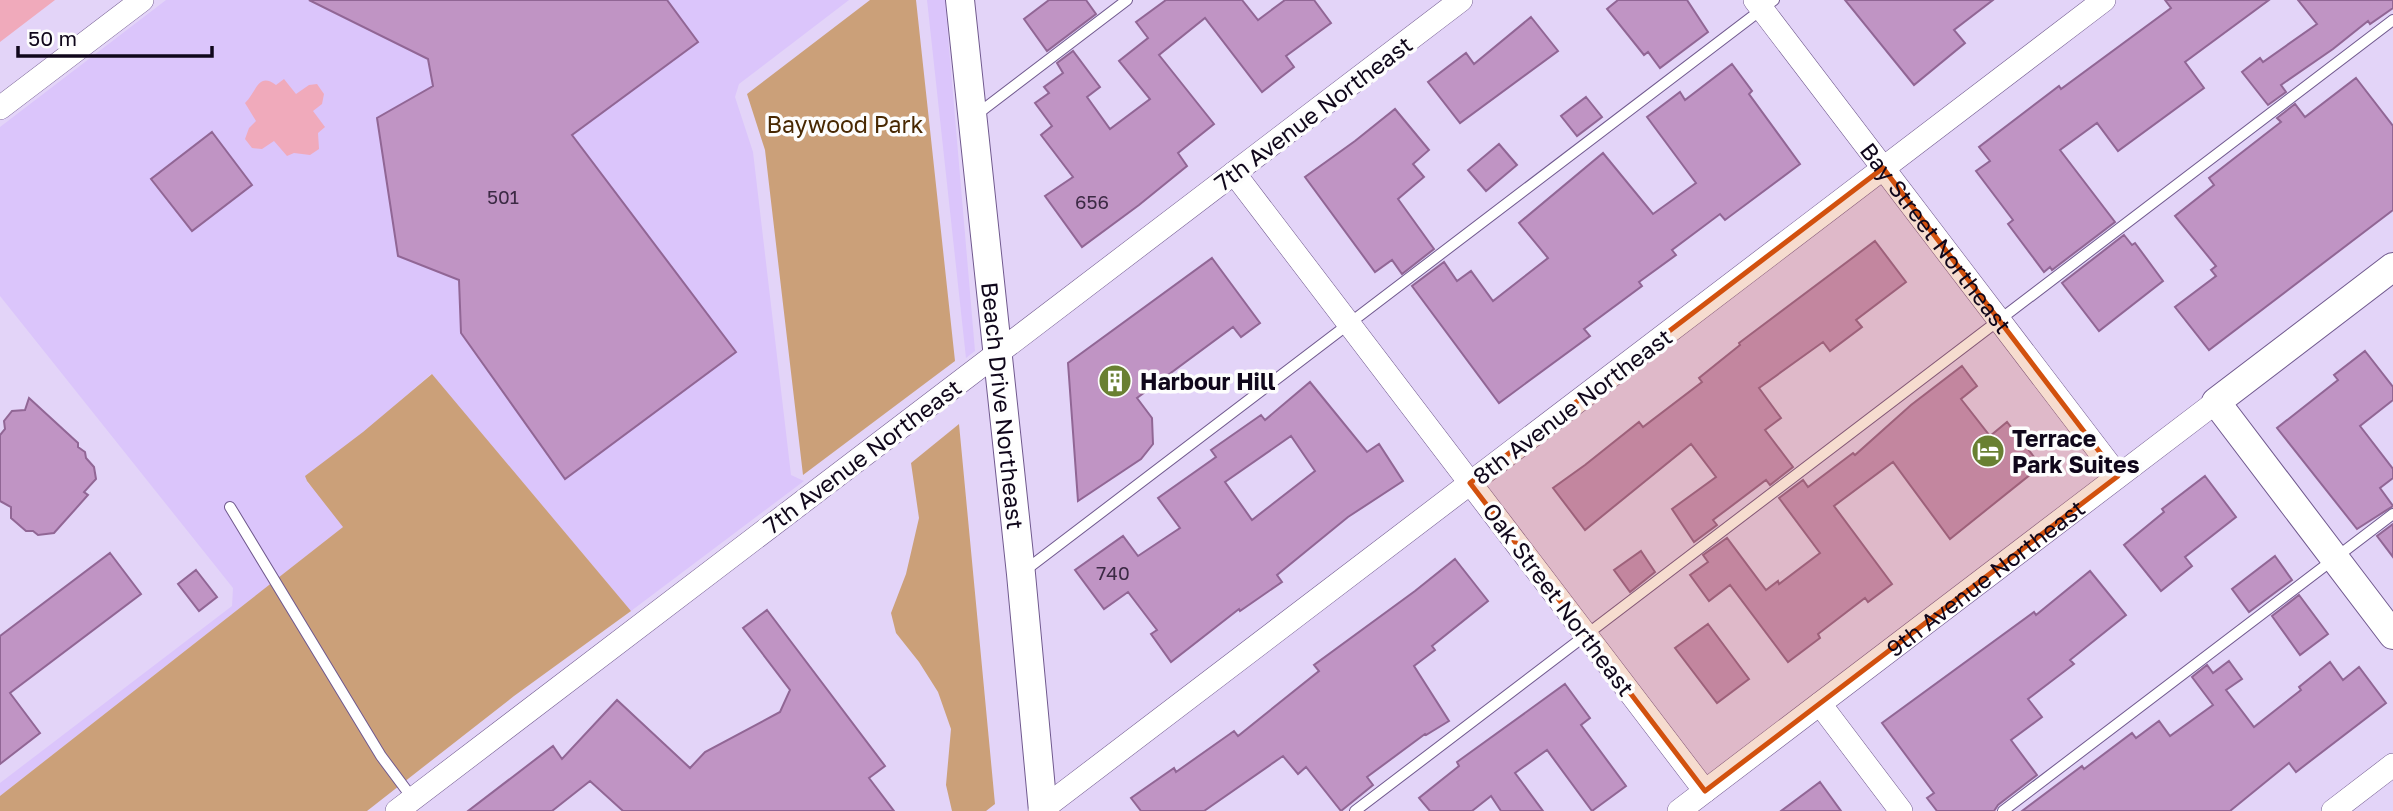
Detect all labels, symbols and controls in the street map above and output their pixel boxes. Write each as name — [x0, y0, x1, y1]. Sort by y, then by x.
scale bar — [18, 14, 212, 58]
text: 50 m — [28, 25, 77, 51]
street label: 7th Avenue Northeast — [1209, 30, 1417, 196]
park label: Baywood Park — [767, 110, 923, 138]
street label: Bay Street Northeast — [1855, 137, 2018, 339]
house number: 501 — [487, 185, 519, 208]
house number: 656 — [1075, 190, 1109, 213]
street label: Beach Drive Northeast — [976, 281, 1030, 531]
street label: 8th Avenue Northeast — [1467, 322, 1677, 490]
building icon: Harbour Hill — [1096, 362, 1134, 400]
place label: Harbour Hill — [1140, 367, 1276, 395]
street label: 7th Avenue Northeast — [758, 373, 966, 539]
place label: Terrace Park Suites — [2012, 424, 2140, 478]
hotel icon: Terrace Park Suites — [1969, 432, 2007, 470]
street label: 9th Avenue Northeast — [1881, 493, 2090, 662]
street label: Oak Street Northeast — [1477, 497, 1641, 701]
house number: 740 — [1096, 561, 1130, 584]

